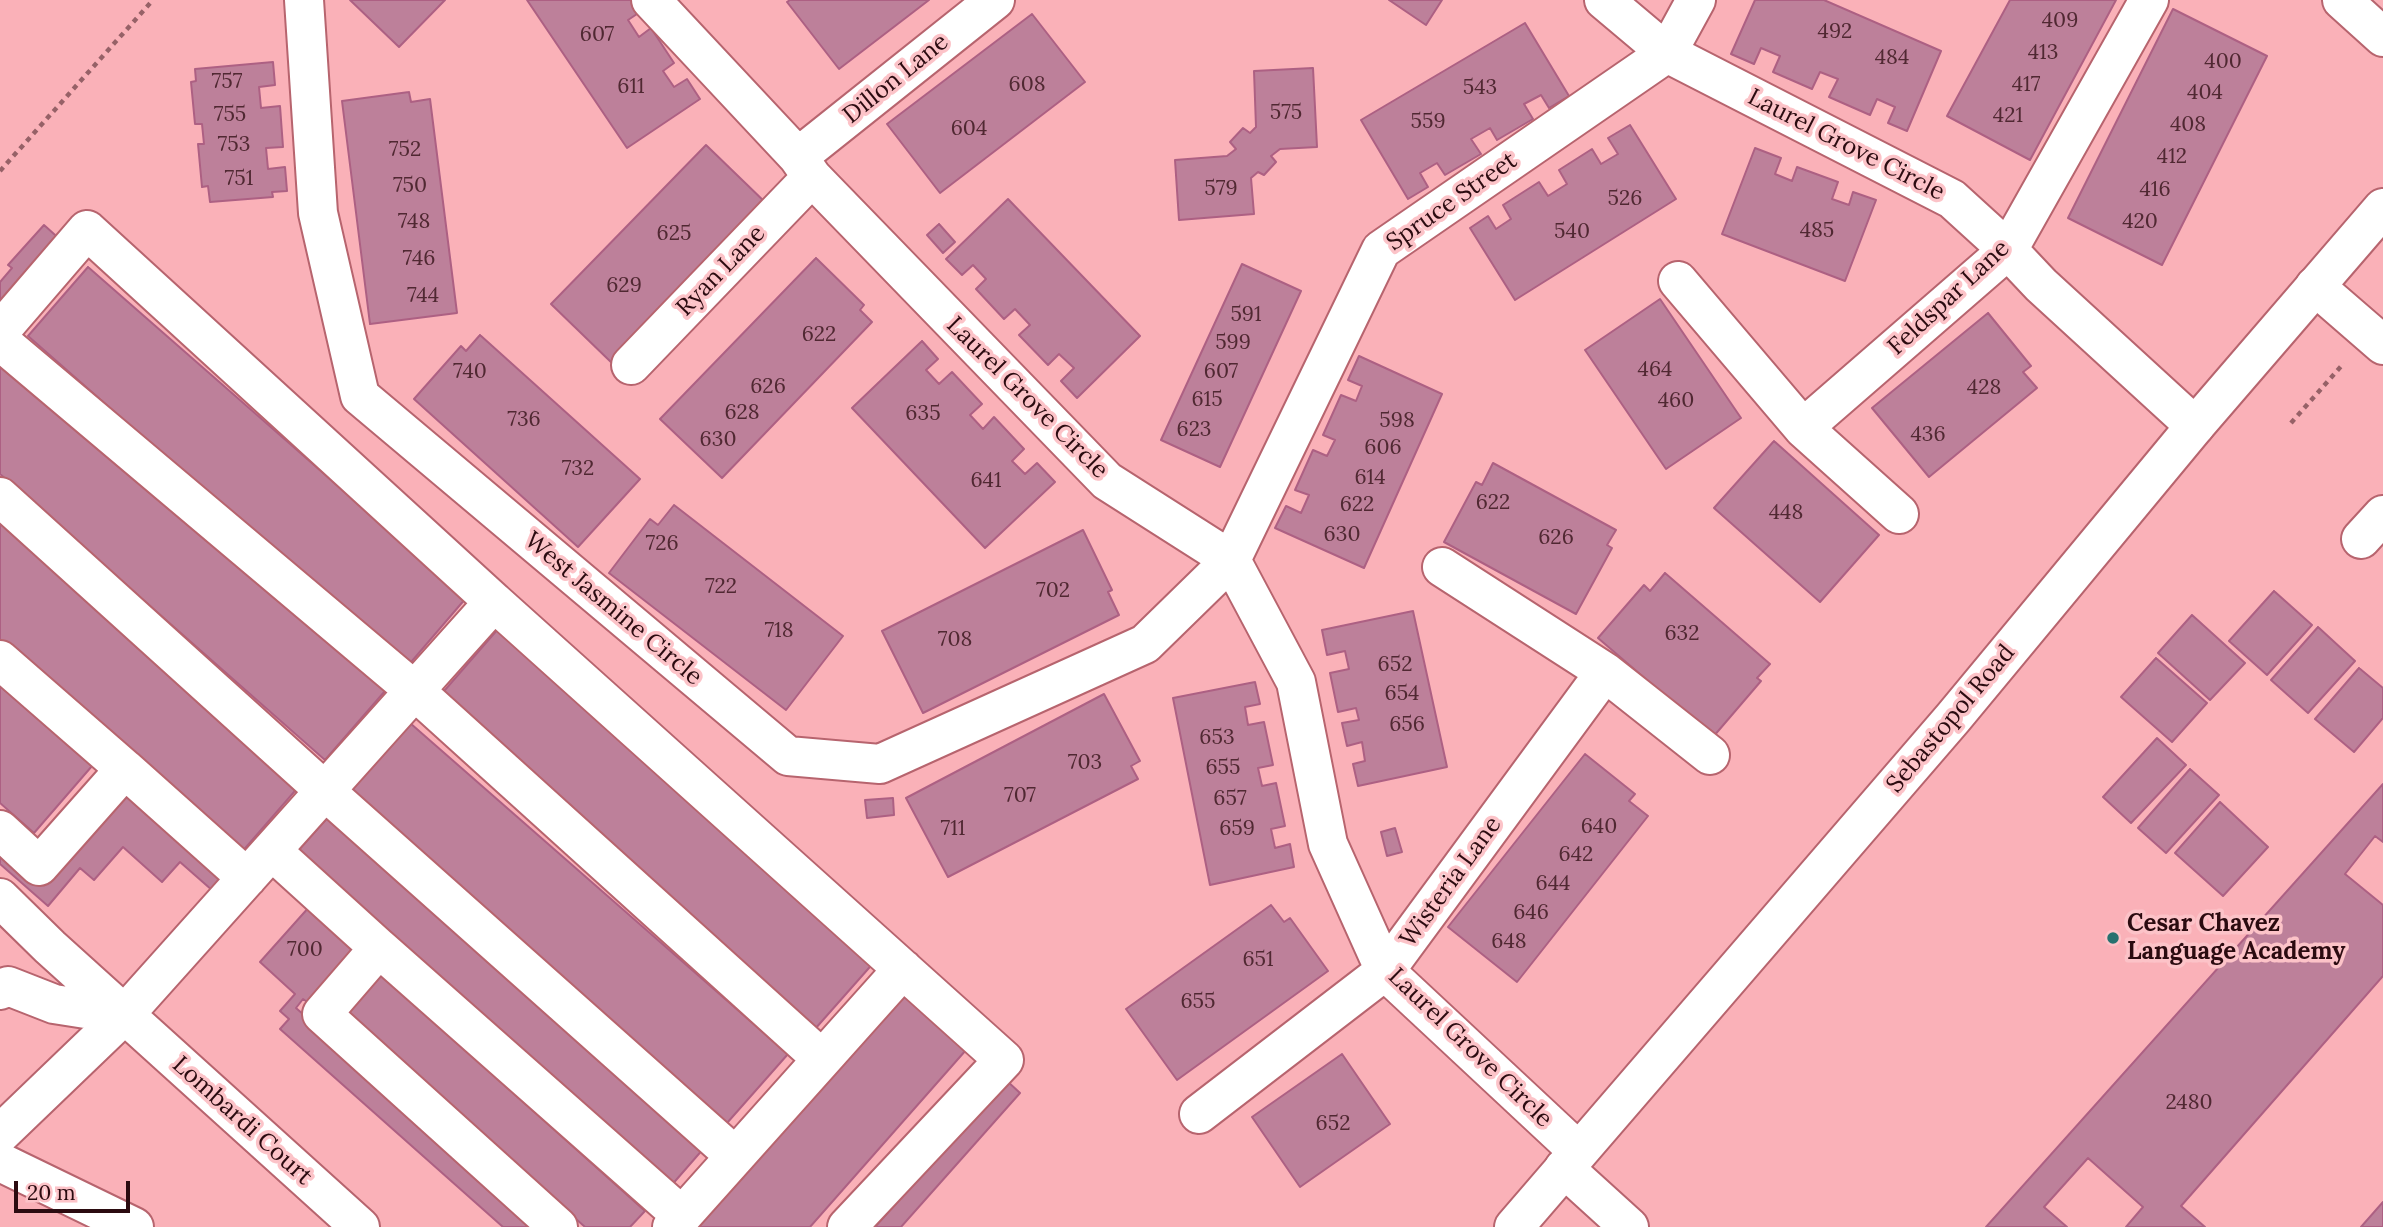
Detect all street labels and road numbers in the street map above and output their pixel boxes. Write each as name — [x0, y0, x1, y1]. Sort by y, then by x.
street label: Dillon Lane — [838, 28, 954, 130]
street label: Laurel Grove Circle — [1743, 83, 1949, 207]
street label: Spruce Street — [1381, 146, 1523, 258]
street label: Ryan Lane — [671, 220, 771, 322]
street label: Feldspar Lane — [1882, 234, 2016, 362]
street label: Laurel Grove Circle — [940, 311, 1114, 485]
street label: West Jasmine Circle — [518, 526, 708, 692]
street label: Sebastopol Road — [1881, 639, 2021, 799]
street label: Wisteria Lane — [1394, 811, 1508, 953]
street label: Laurel Grove Circle — [1382, 962, 1558, 1134]
street label: Lombardi Court — [166, 1051, 318, 1191]

